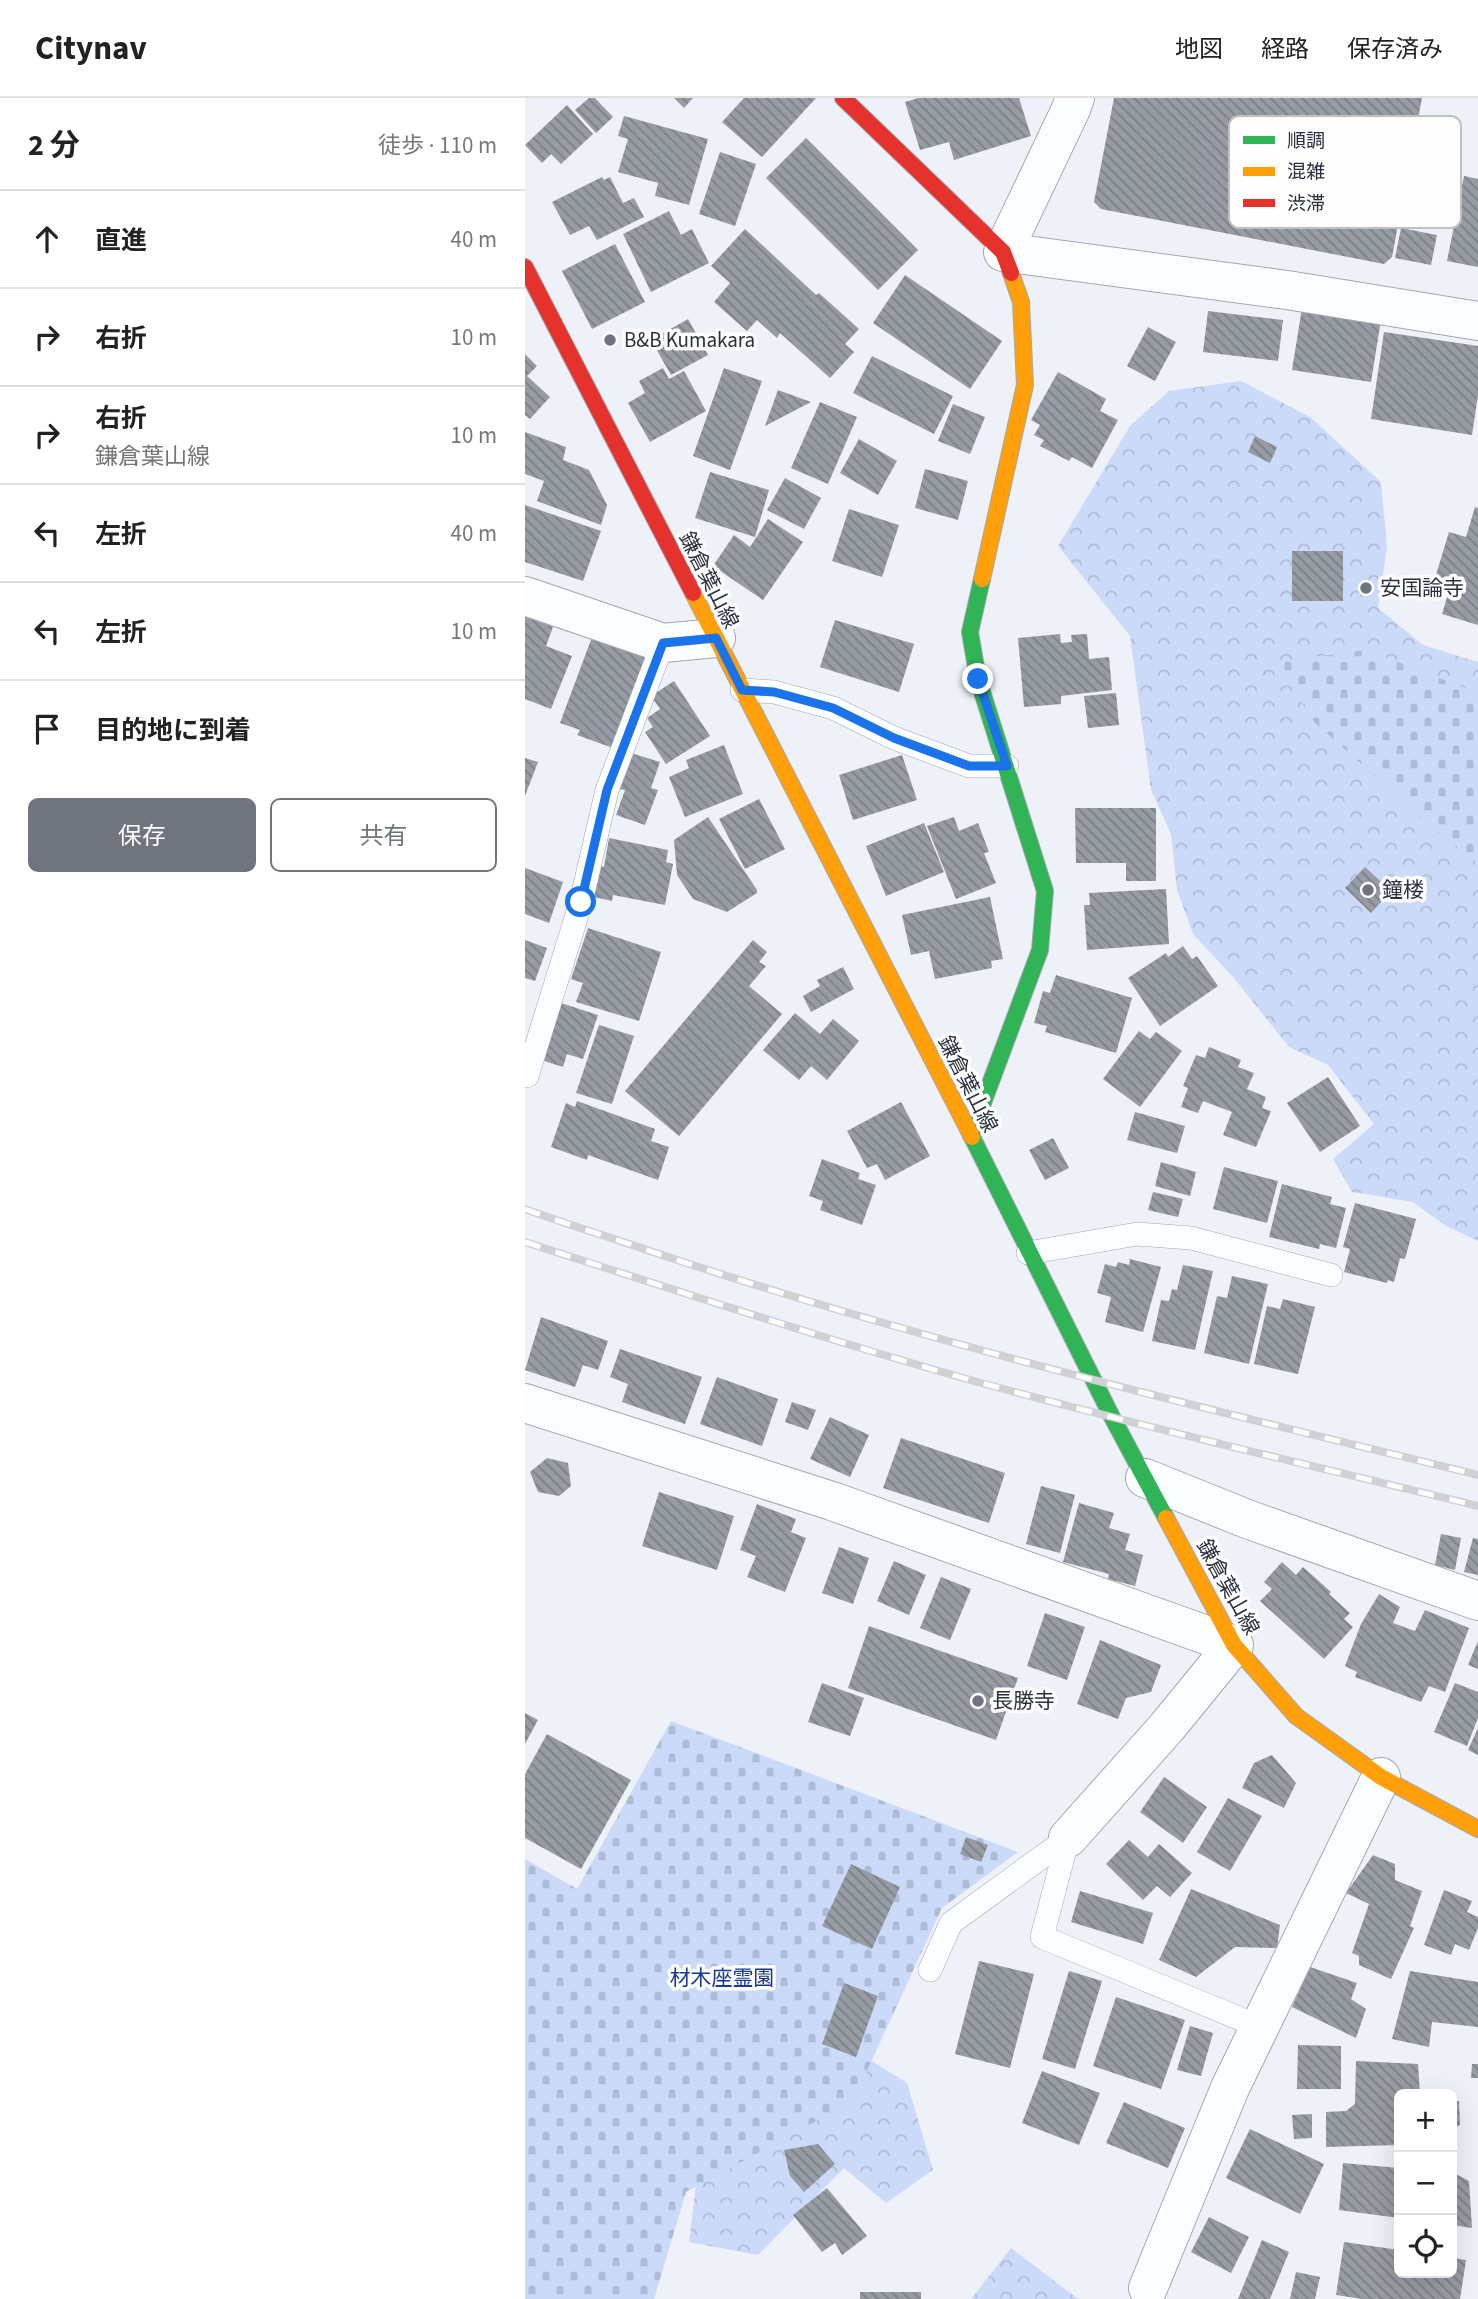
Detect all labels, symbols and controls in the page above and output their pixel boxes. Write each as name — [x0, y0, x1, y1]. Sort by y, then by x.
text: Citynav — [35, 25, 147, 72]
text: 地図 — [1175, 32, 1223, 67]
text: 経路 — [1261, 32, 1309, 67]
text: 保存済み — [1347, 32, 1443, 67]
legend — [1229, 116, 1461, 228]
text: 2 分 — [28, 124, 80, 167]
text: 順調 — [1287, 128, 1325, 155]
text: 徒歩 · 110 m — [378, 129, 497, 162]
text: 混雑 — [1287, 159, 1325, 186]
text: 渋滞 — [1287, 191, 1325, 218]
icon: ahead — [28, 220, 66, 258]
text: 直進 — [95, 222, 147, 259]
text: 40 m — [450, 223, 497, 256]
icon: right — [28, 318, 66, 356]
text: 右折 — [95, 320, 147, 357]
text: 10 m — [450, 321, 497, 354]
place label: B&B Kumakara — [624, 325, 755, 355]
marker: B&B Kumakara — [602, 332, 618, 348]
text: 右折 — [95, 400, 147, 437]
icon: right — [28, 416, 66, 454]
text: 10 m — [450, 419, 497, 452]
text: 鎌倉葉山線 — [95, 440, 210, 473]
icon: left — [28, 514, 66, 552]
text: 左折 — [95, 516, 147, 553]
text: 40 m — [450, 517, 497, 550]
street label: 鎌倉葉山線 — [672, 526, 746, 634]
place label: 安国論寺 — [1380, 573, 1464, 603]
marker: 安国論寺 — [1358, 580, 1374, 596]
icon: left — [28, 612, 66, 650]
text: 左折 — [95, 614, 147, 651]
text: 10 m — [450, 615, 497, 648]
route end — [962, 663, 993, 694]
icon: arrive — [28, 710, 66, 748]
text: 目的地に到着 — [95, 712, 251, 749]
button: 保存 — [28, 798, 256, 872]
button: 共有 — [270, 798, 497, 872]
place label: 鐘楼 — [1382, 875, 1424, 905]
marker: 鐘楼 — [1360, 882, 1376, 898]
route start — [565, 886, 596, 917]
street label: 鎌倉葉山線 — [931, 1030, 1005, 1138]
street label: 鎌倉葉山線 — [1189, 1534, 1267, 1640]
place label: 長勝寺 — [992, 1686, 1055, 1716]
marker: 長勝寺 — [970, 1693, 986, 1709]
park label: 材木座霊園 — [670, 1963, 775, 1993]
map controls — [1394, 2089, 1457, 2278]
button: + — [1394, 2089, 1457, 2152]
button: − — [1394, 2152, 1457, 2215]
button: locate — [1394, 2215, 1457, 2278]

